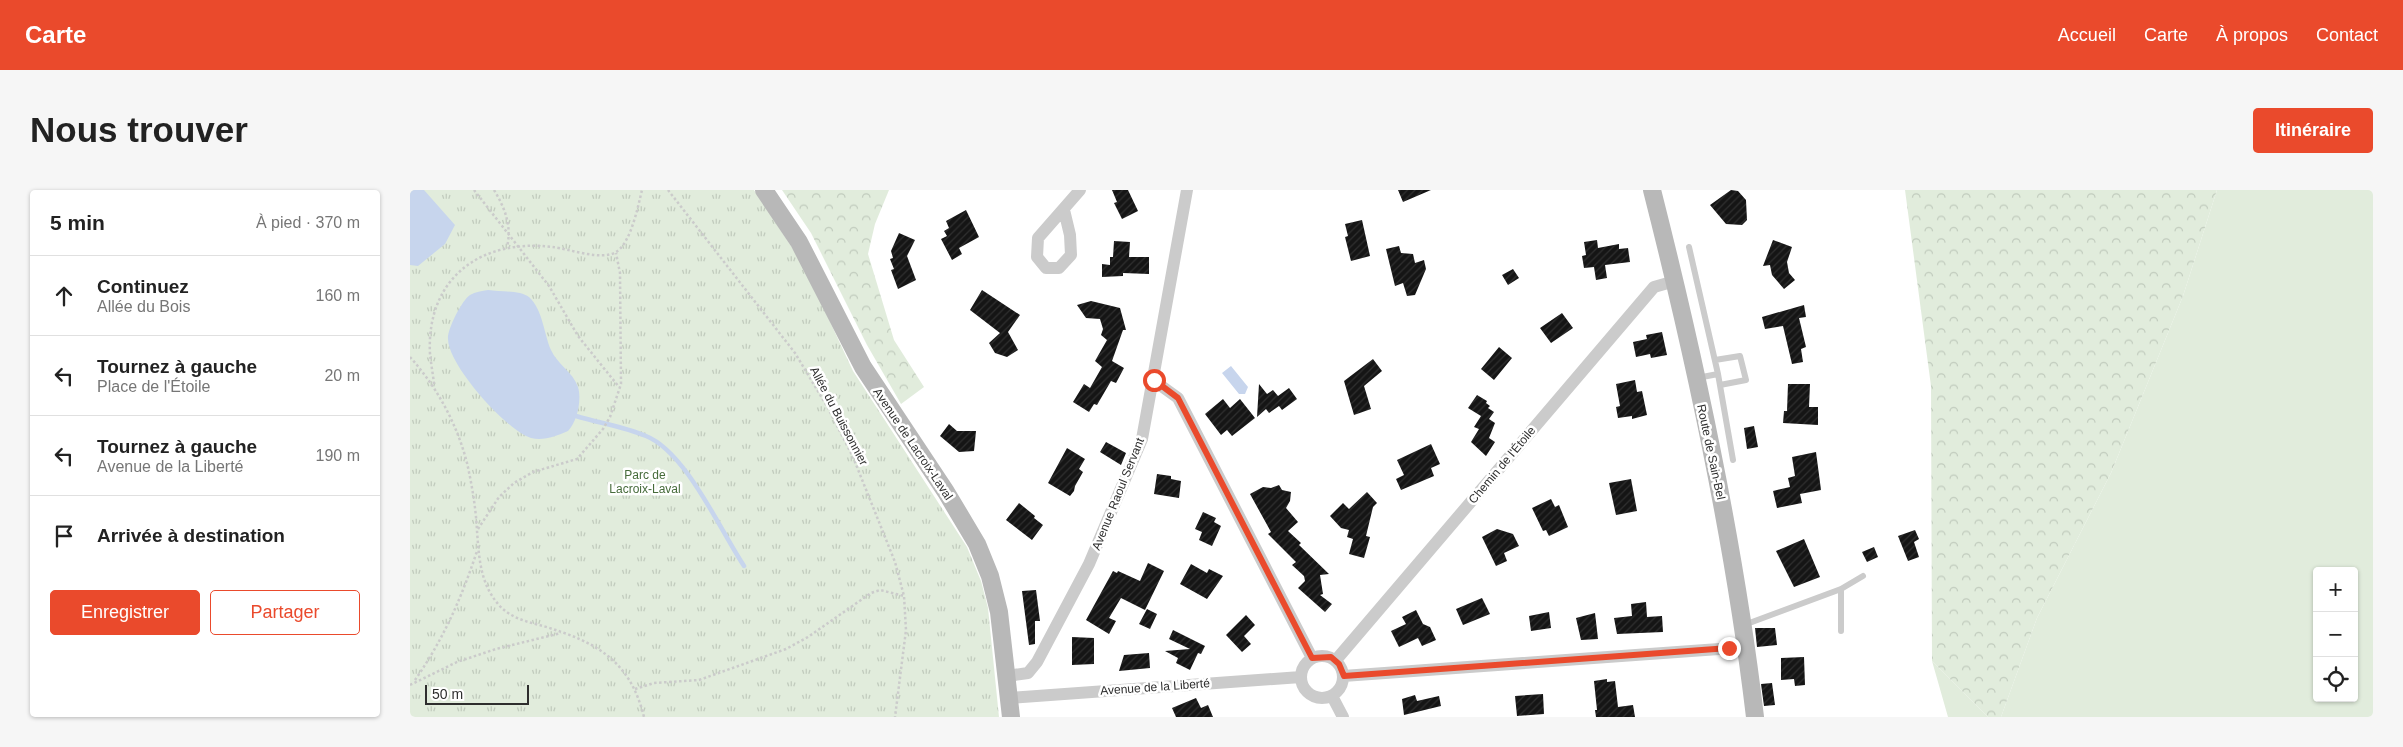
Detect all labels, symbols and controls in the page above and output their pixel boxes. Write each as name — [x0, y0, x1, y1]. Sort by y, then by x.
text: Carte — [25, 21, 86, 48]
text: Accueil — [2058, 25, 2116, 45]
text: Carte — [2144, 25, 2188, 45]
text: À propos — [2216, 25, 2288, 45]
text: Contact — [2316, 25, 2378, 45]
button: Itinéraire — [2253, 108, 2373, 153]
text: Nous trouver — [30, 110, 248, 149]
text: 5 min — [50, 211, 105, 234]
text: À pied · 370 m — [256, 214, 360, 231]
text: Continuez — [97, 276, 189, 297]
icon: ahead — [50, 282, 78, 310]
text: 160 m — [316, 287, 360, 304]
text: Allée du Bois — [97, 298, 190, 315]
text: Tournez à gauche — [97, 356, 257, 377]
icon: left — [50, 362, 78, 390]
street label: Allée du Buissonnier — [807, 364, 871, 468]
text: 20 m — [324, 367, 360, 384]
route start — [1143, 369, 1166, 392]
text: Place de l'Étoile — [97, 378, 210, 395]
street label: Avenue de Lacroix-Laval — [870, 385, 956, 503]
street label: Route de Sain-Bel — [1694, 403, 1728, 501]
street label: Chemin de l'Étoile — [1465, 423, 1539, 506]
street label: Avenue Raoul Servant — [1089, 435, 1147, 552]
text: Tournez à gauche — [97, 436, 257, 457]
icon: left — [50, 442, 78, 470]
text: 190 m — [316, 447, 360, 464]
text: Avenue de la Liberté — [97, 458, 243, 475]
park label: Parc de Lacroix-Laval — [609, 468, 681, 496]
icon: arrive — [50, 522, 78, 550]
text: Arrivée à destination — [97, 525, 285, 546]
map controls — [2313, 567, 2358, 702]
button: + — [2313, 567, 2358, 612]
button: Enregistrer — [50, 590, 200, 635]
button: Partager — [210, 590, 360, 635]
button: − — [2313, 612, 2358, 657]
route end — [1718, 637, 1741, 660]
button: locate — [2313, 657, 2358, 702]
street label: Avenue de la Liberté — [1100, 676, 1211, 698]
scale bar — [425, 682, 529, 705]
text: 50 m — [432, 686, 463, 702]

